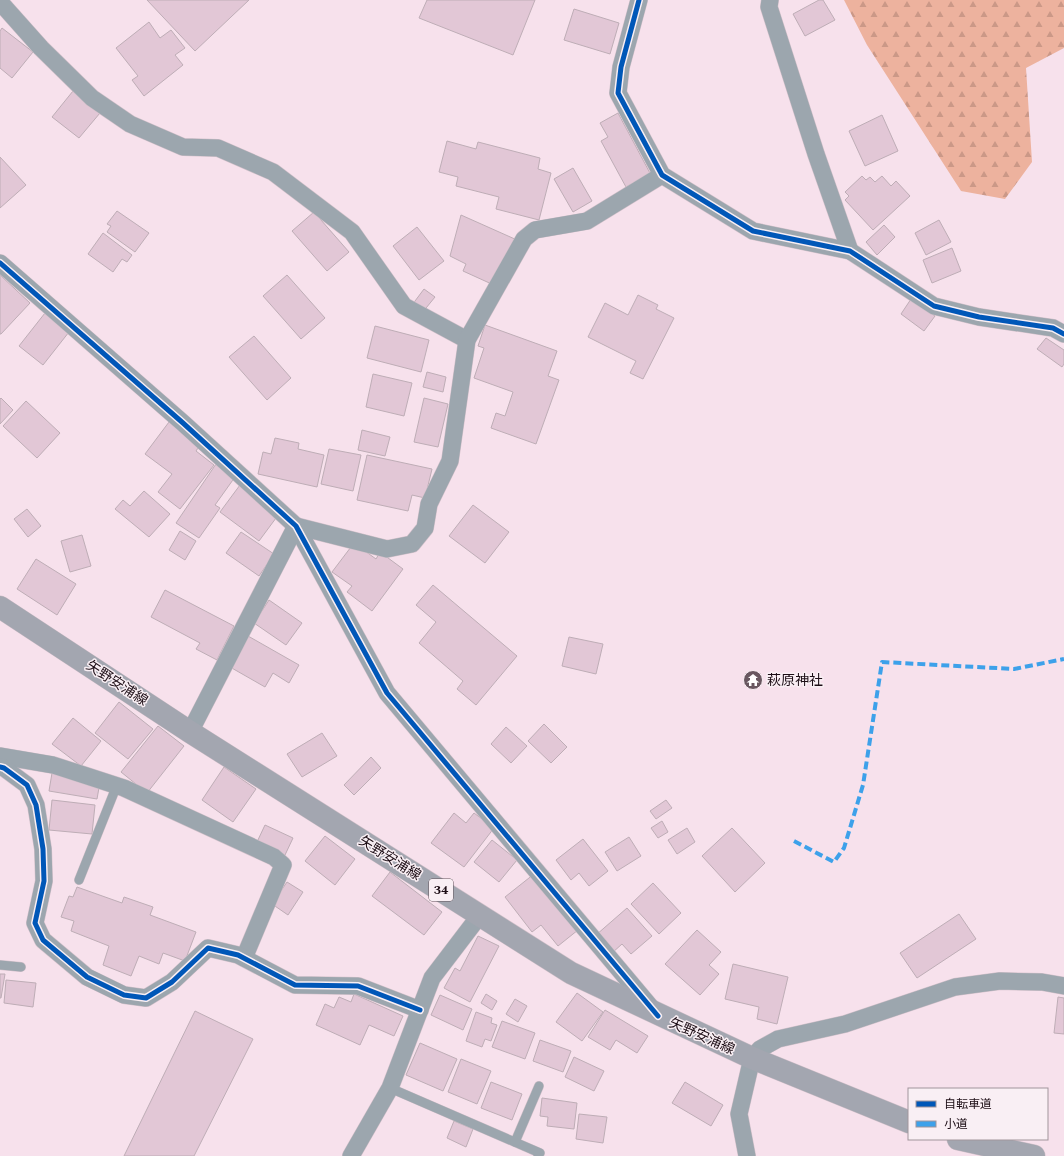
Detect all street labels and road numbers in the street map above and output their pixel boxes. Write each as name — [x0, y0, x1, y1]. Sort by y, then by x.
street label: 矢野安浦線 — [82, 655, 152, 711]
street label: 矢野安浦線 — [355, 831, 425, 885]
road number: 34 — [429, 879, 453, 901]
street label: 矢野安浦線 — [666, 1012, 738, 1060]

